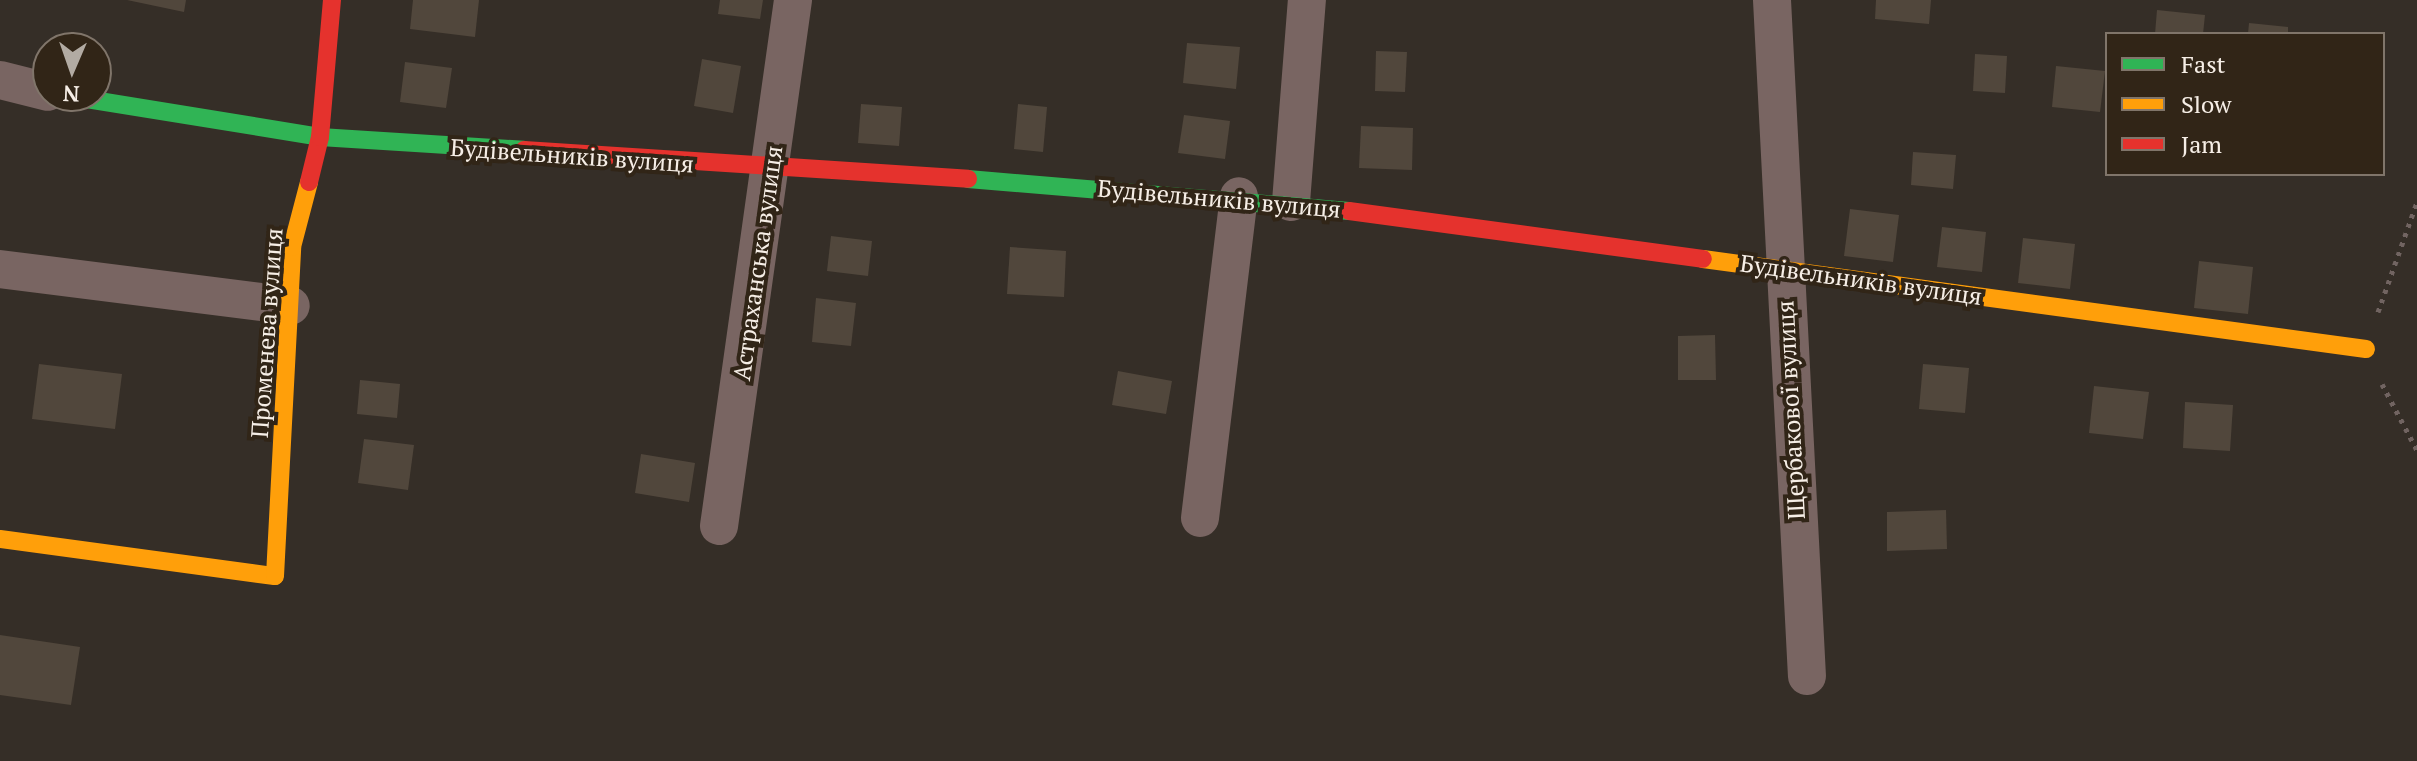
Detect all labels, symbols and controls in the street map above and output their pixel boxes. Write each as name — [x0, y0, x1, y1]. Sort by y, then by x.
north arrow — [32, 32, 112, 112]
legend — [2105, 32, 2385, 176]
text: Fast — [2181, 48, 2225, 80]
text: N — [62, 80, 80, 109]
text: Slow — [2181, 88, 2232, 120]
text: Jam — [2181, 128, 2222, 160]
street label: Будівельників вулиця — [449, 133, 695, 179]
street label: Астраханська вулиця — [727, 144, 789, 382]
street label: Будівельників вулиця — [1096, 174, 1342, 224]
street label: Променева вулиця — [245, 227, 289, 439]
street label: Будівельників вулиця — [1738, 249, 1984, 311]
street label: Щербакової вулиця — [1771, 300, 1811, 520]

